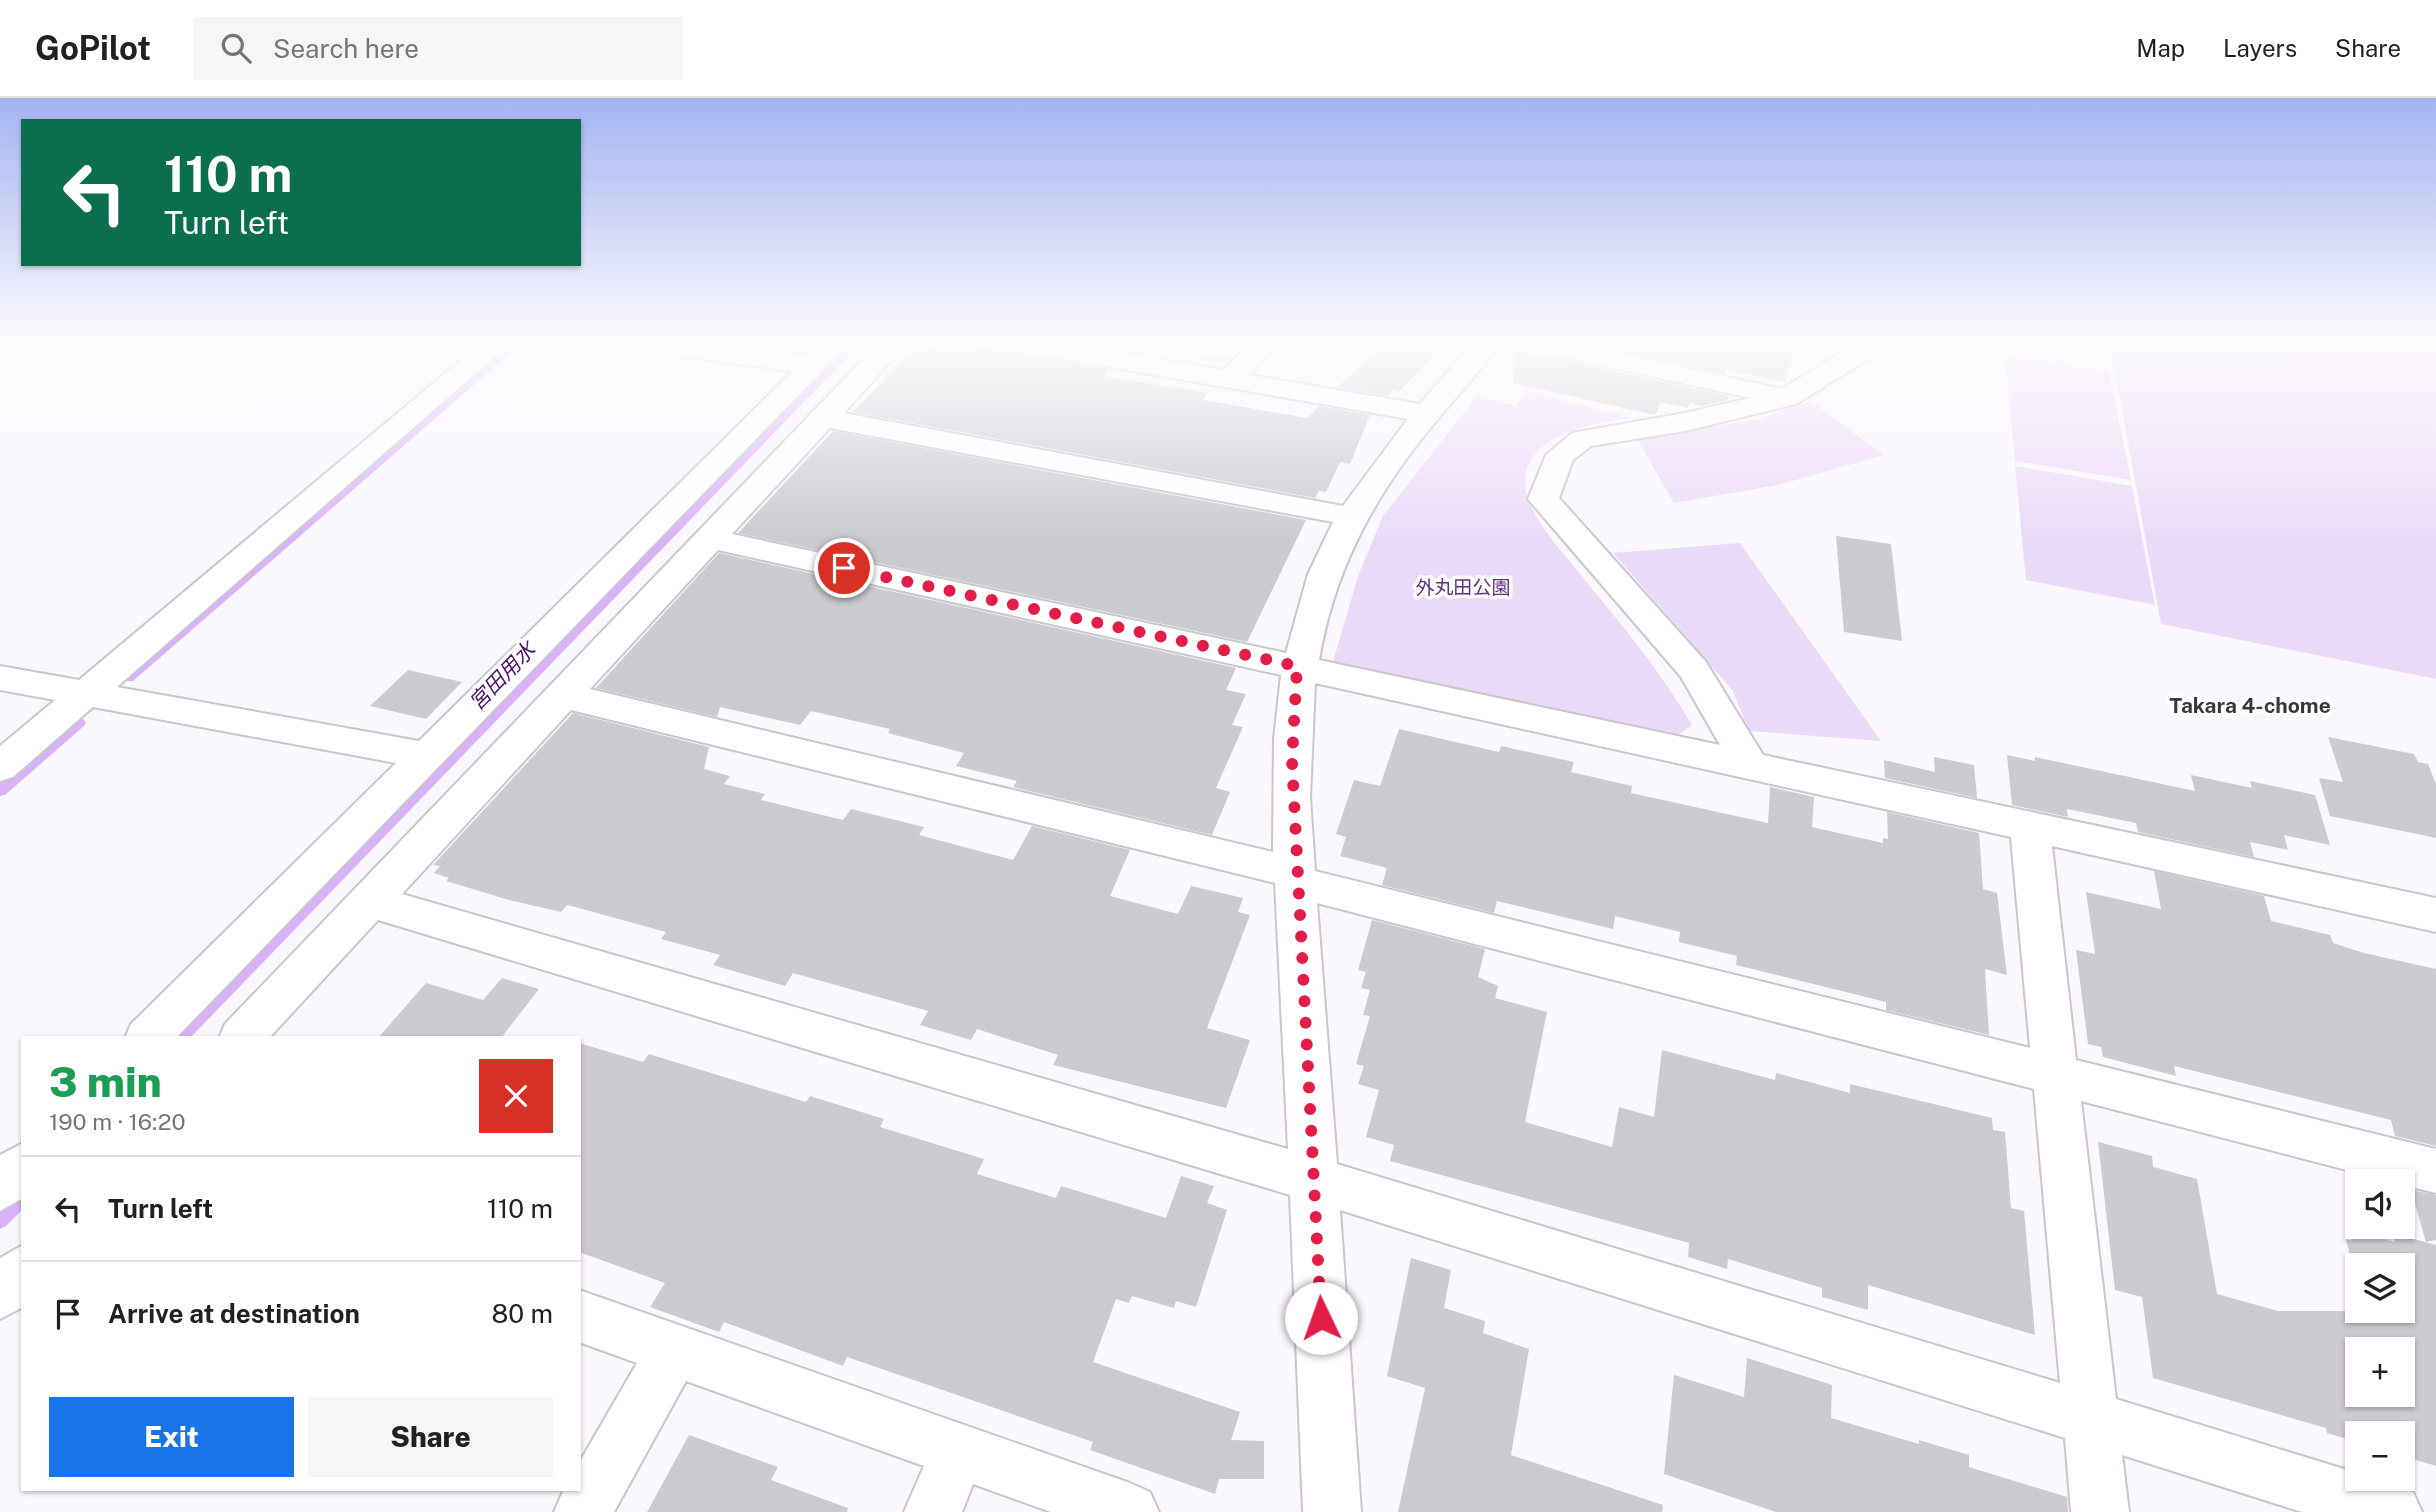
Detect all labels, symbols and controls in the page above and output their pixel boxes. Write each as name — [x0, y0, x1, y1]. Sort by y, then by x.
search box — [193, 17, 683, 80]
text: GoPilot — [35, 29, 151, 67]
icon: search — [217, 29, 255, 67]
text: Search here — [273, 33, 419, 64]
text: Map — [2136, 34, 2185, 62]
text: Layers — [2223, 34, 2297, 62]
text: Share — [2335, 34, 2401, 62]
text: 110 m — [164, 145, 292, 203]
icon: left — [49, 147, 140, 238]
text: Turn left — [164, 204, 289, 241]
pin — [814, 538, 874, 598]
icon: arrive — [825, 549, 863, 587]
park label: 外丸田公園 — [1415, 576, 1511, 598]
water label: 宮田用水 — [464, 636, 542, 715]
district label: Takara 4-chome — [2169, 693, 2331, 718]
text: 3 min — [49, 1057, 162, 1106]
button: close — [479, 1059, 553, 1133]
text: 190 m · 16:20 — [49, 1108, 186, 1135]
map controls — [2345, 1169, 2415, 1491]
button: sound — [2345, 1169, 2415, 1239]
icon: left — [49, 1190, 87, 1228]
text: Turn left — [108, 1193, 213, 1224]
text: 110 m — [487, 1193, 553, 1224]
button: layers — [2345, 1253, 2415, 1323]
position arrow — [1284, 1281, 1358, 1355]
icon: arrive — [49, 1295, 87, 1333]
text: Arrive at destination — [108, 1298, 360, 1329]
text: 80 m — [492, 1298, 553, 1329]
button: + — [2345, 1337, 2415, 1407]
button: Exit — [49, 1397, 294, 1477]
button: Share — [308, 1397, 553, 1477]
button: − — [2345, 1421, 2415, 1491]

